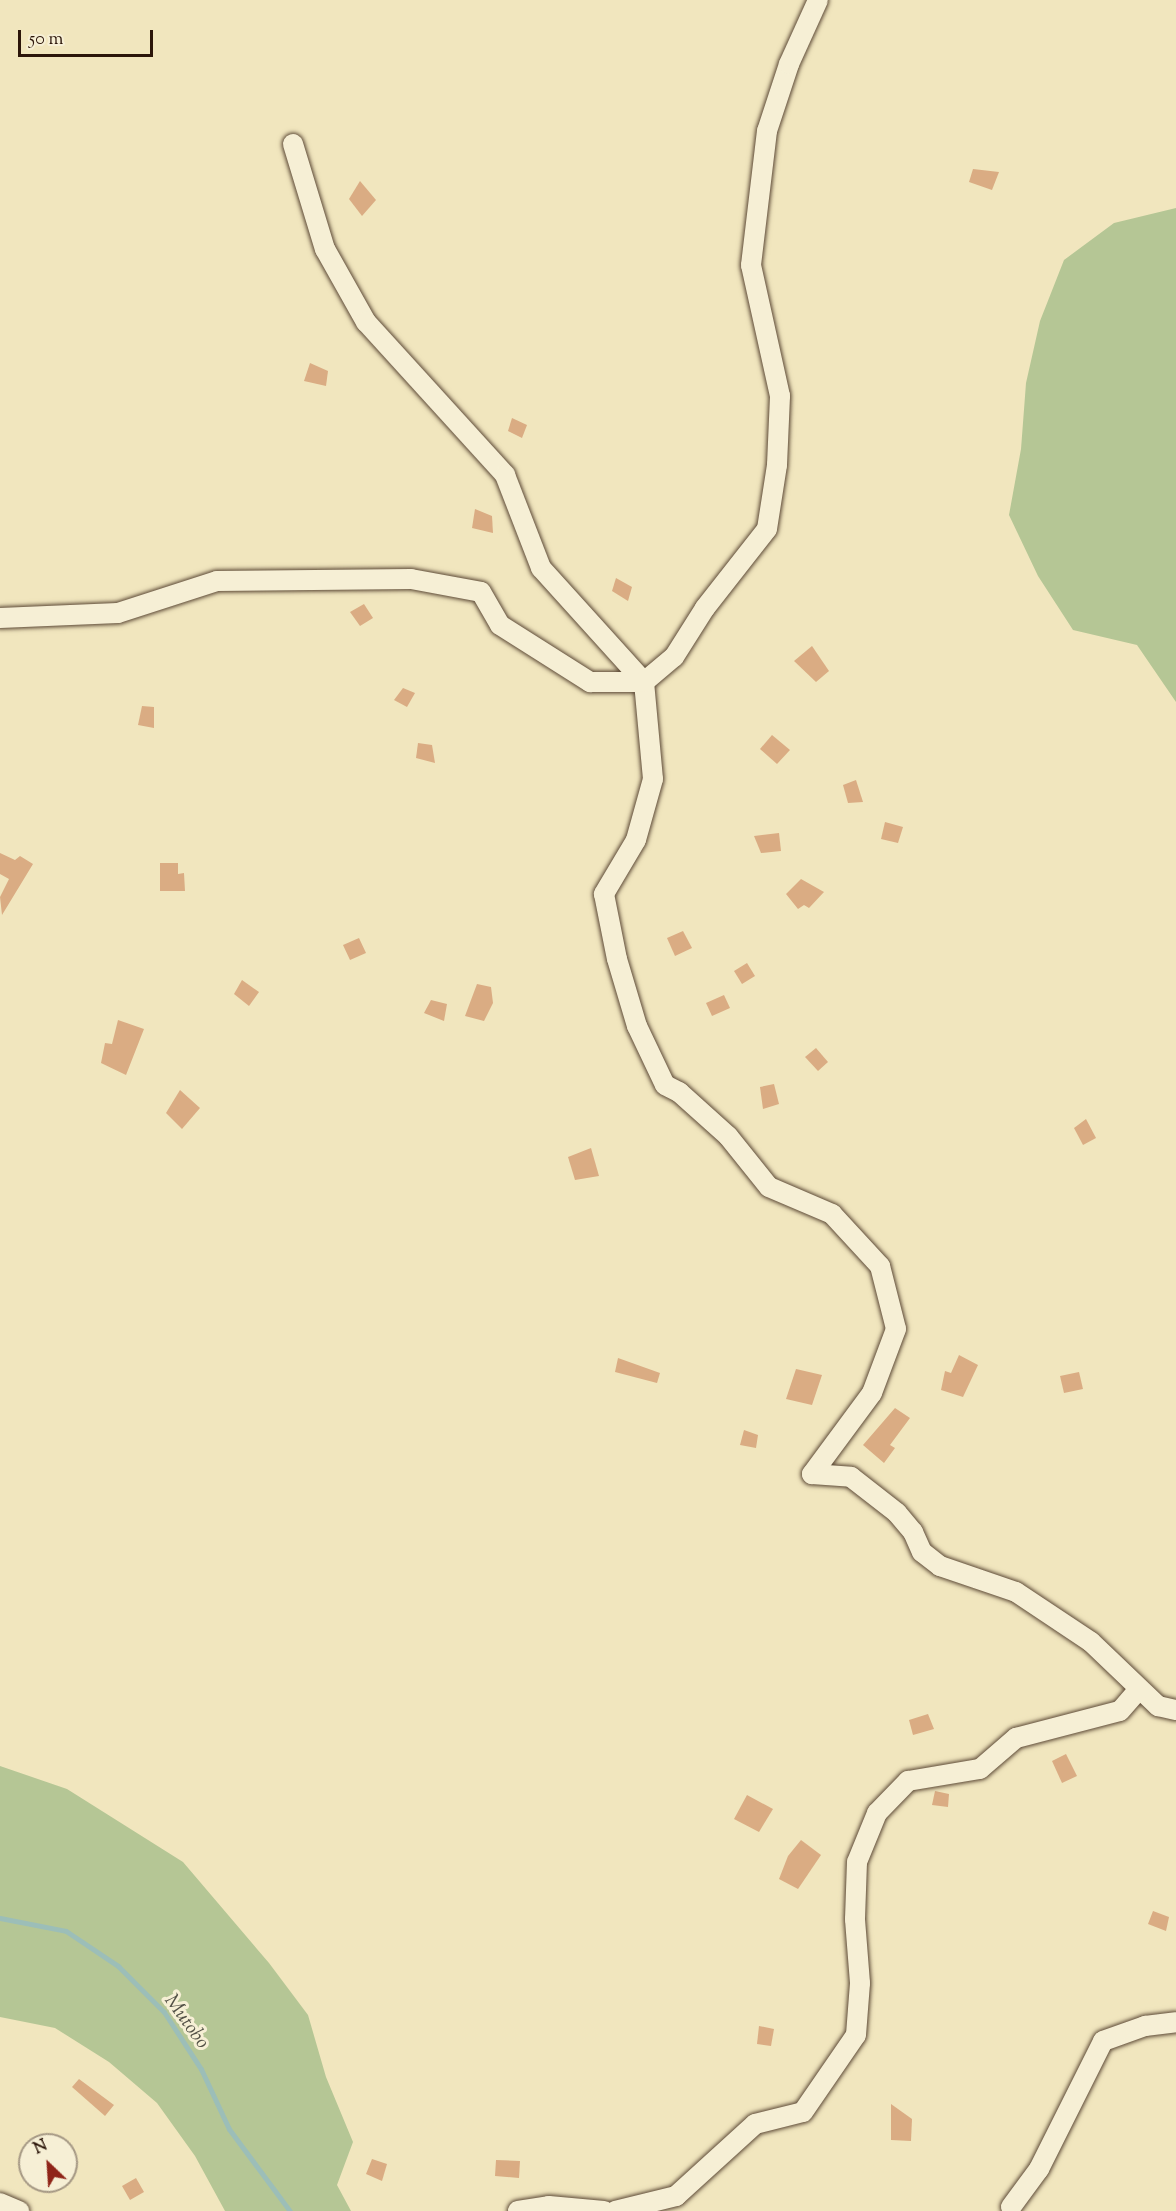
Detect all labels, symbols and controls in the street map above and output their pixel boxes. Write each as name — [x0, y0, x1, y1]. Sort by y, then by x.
scale bar — [21, 18, 156, 56]
text: 50 m — [29, 27, 63, 53]
water label: Mutobo — [158, 1990, 214, 2054]
north arrow — [18, 2133, 78, 2193]
text: N — [30, 2135, 52, 2161]

